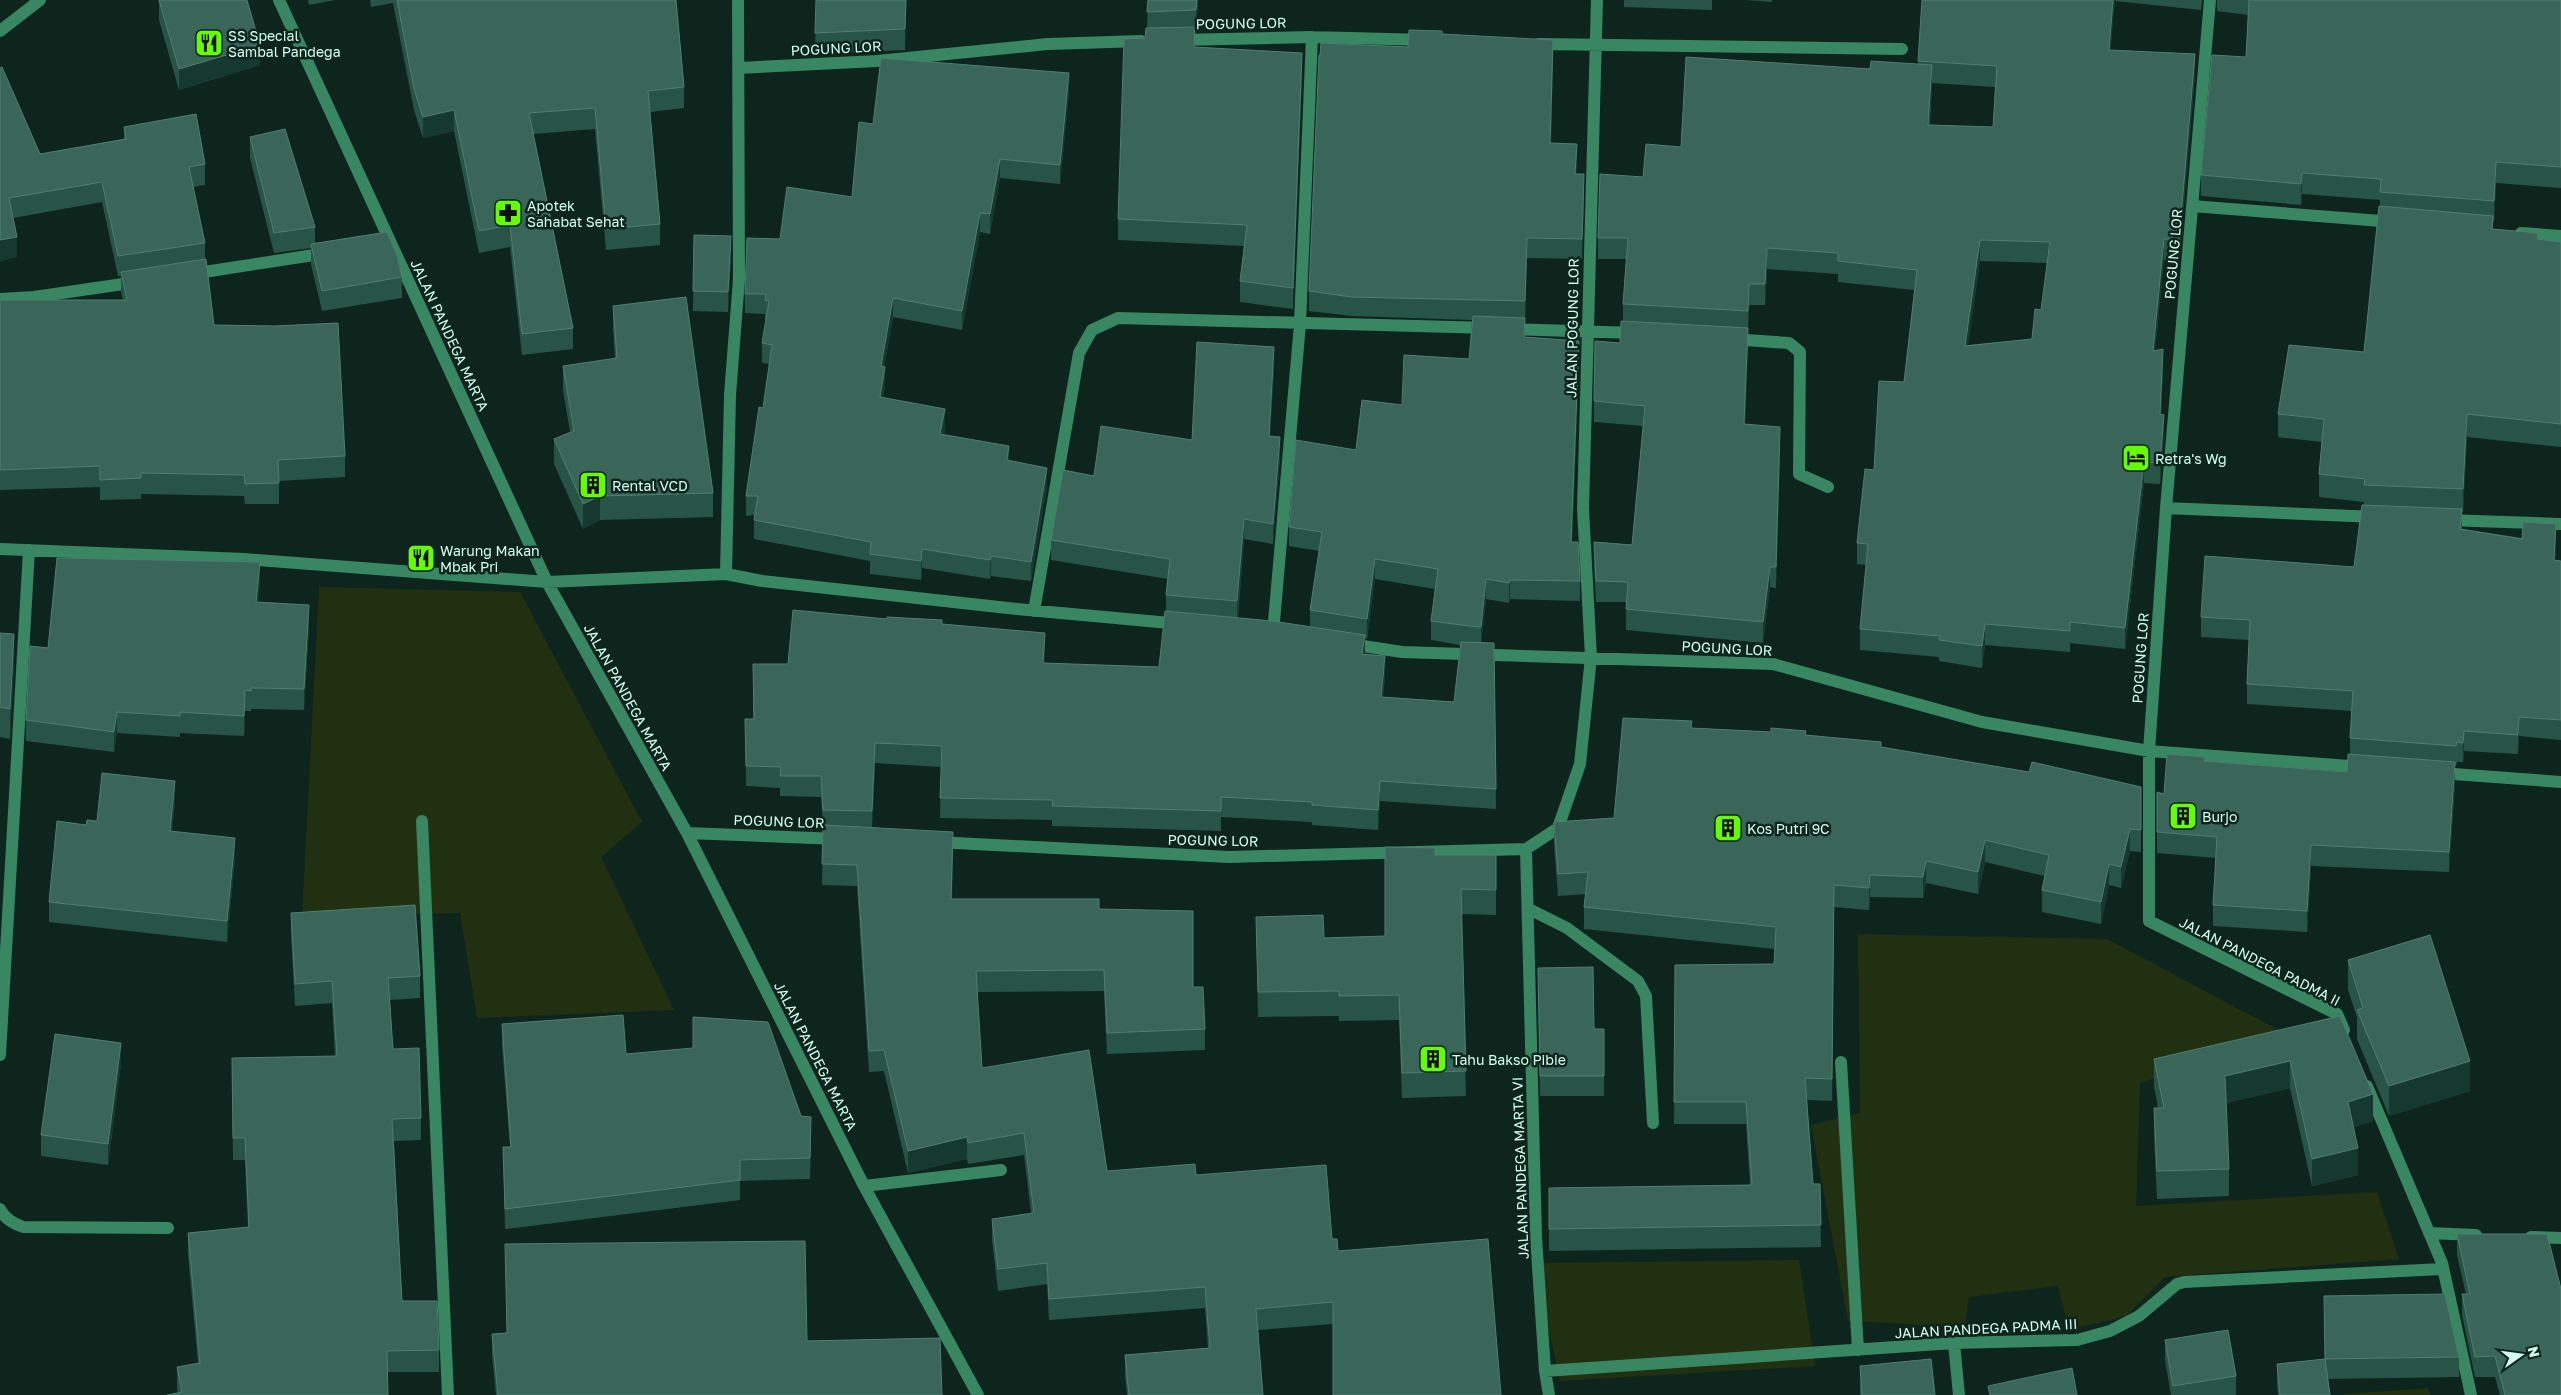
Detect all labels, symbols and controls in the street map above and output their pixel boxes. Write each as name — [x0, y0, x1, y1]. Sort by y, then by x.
street label: POGUNG LOR — [1195, 14, 1287, 32]
place label: SS Special Sambal Pandega — [228, 27, 341, 60]
restaurant icon: SS Special Sambal Pandega — [194, 28, 224, 58]
street label: POGUNG LOR — [790, 37, 882, 59]
place label: Apotek Sahabat Sehat — [527, 197, 625, 230]
pharmacy icon: Apotek Sahabat Sehat — [493, 198, 523, 228]
street label: POGUNG LOR — [2161, 208, 2185, 300]
street label: JALAN PANDEGA MARTA — [407, 257, 493, 414]
street label: JALAN POGUNG LOR — [1562, 258, 1582, 398]
hotel icon: Retra's Wg — [2121, 443, 2151, 473]
place label: Retra's Wg — [2155, 450, 2227, 467]
building icon: Rental VCD — [578, 470, 608, 500]
place label: Rental VCD — [612, 477, 688, 494]
place label: Warung Makan Mbak Pri — [440, 542, 540, 575]
restaurant icon: Warung Makan Mbak Pri — [406, 543, 436, 573]
street label: POGUNG LOR — [2128, 612, 2152, 704]
street label: JALAN PANDEGA MARTA — [581, 621, 676, 774]
street label: POGUNG LOR — [1681, 637, 1773, 659]
building icon: Burjo — [2168, 801, 2198, 831]
place label: Burjo — [2202, 808, 2237, 825]
street label: POGUNG LOR — [733, 811, 825, 831]
building icon: Kos Putri 9C — [1713, 813, 1743, 843]
place label: Kos Putri 9C — [1747, 820, 1830, 837]
street label: POGUNG LOR — [1167, 831, 1259, 849]
street label: JALAN PANDEGA PADMA II — [2177, 913, 2343, 1009]
street label: JALAN PANDEGA MARTA — [771, 979, 861, 1134]
building icon: Tahu Bakso Pibie — [1418, 1044, 1448, 1074]
place label: Tahu Bakso Pibie — [1452, 1051, 1566, 1068]
street label: JALAN PANDEGA MARTA VI — [1508, 1077, 1532, 1259]
street label: JALAN PANDEGA PADMA III — [1894, 1315, 2078, 1341]
north arrow — [2496, 1330, 2546, 1380]
text: N — [2525, 1345, 2544, 1359]

